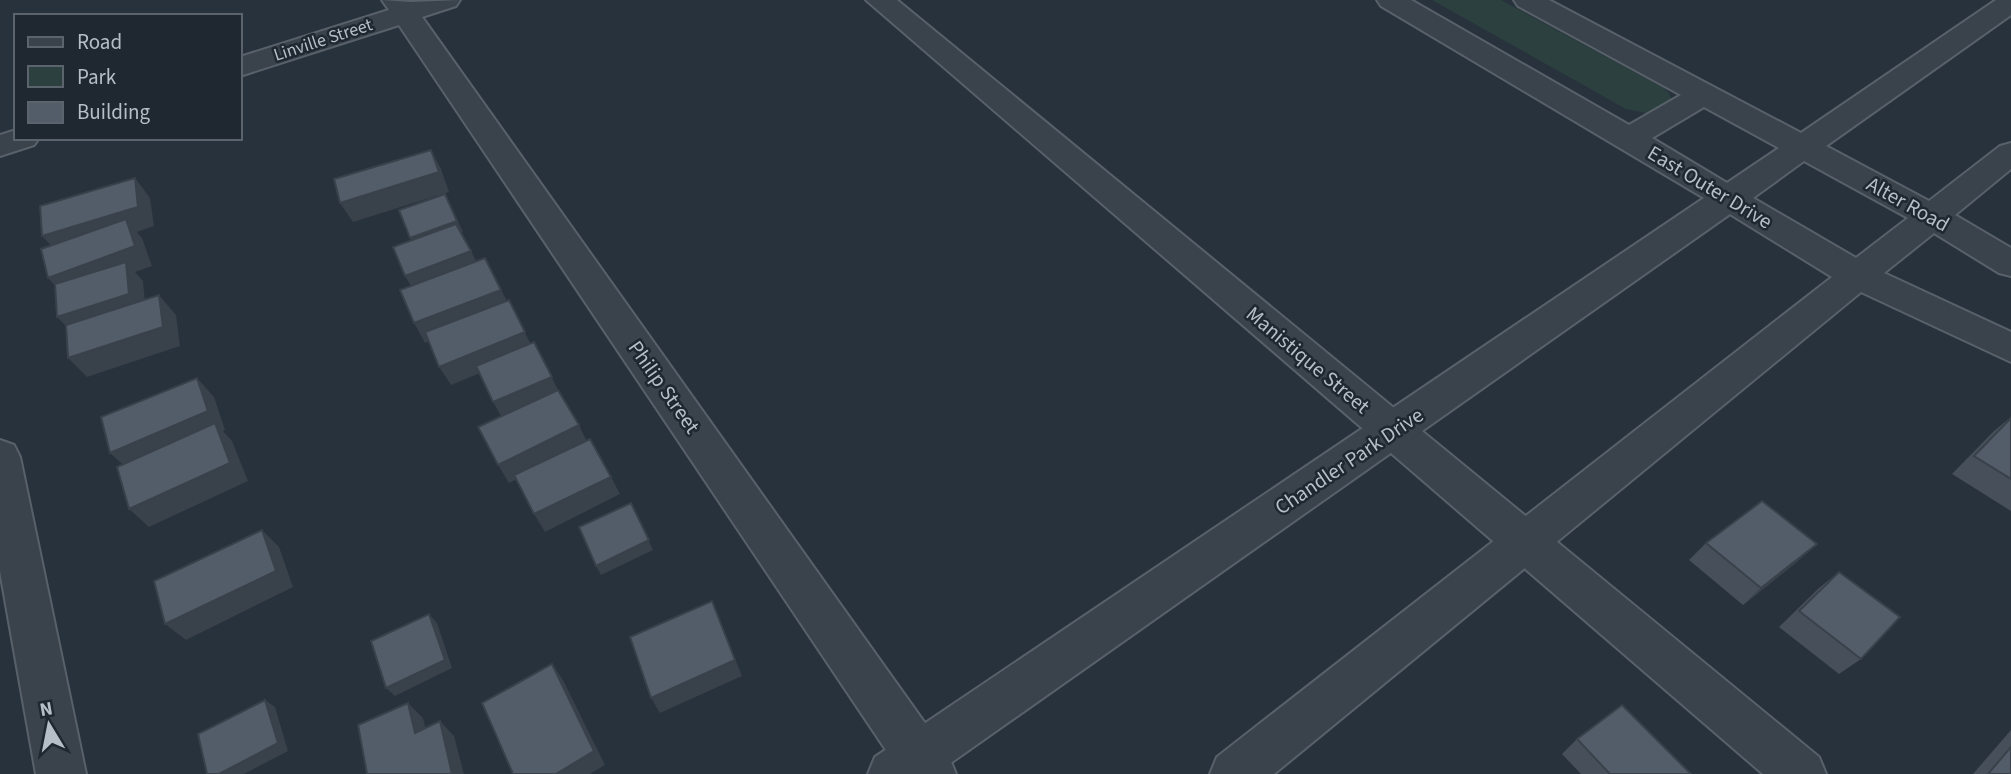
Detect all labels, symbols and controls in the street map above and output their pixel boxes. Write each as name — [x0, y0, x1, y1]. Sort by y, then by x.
street label: Linville Street — [270, 12, 376, 68]
legend — [14, 14, 242, 140]
text: Road — [77, 27, 122, 57]
text: Park — [77, 62, 117, 92]
text: Building — [77, 97, 151, 127]
street label: East Outer Drive — [1642, 138, 1778, 236]
street label: Alter Road — [1861, 169, 1955, 239]
street label: Manistique Street — [1240, 299, 1376, 421]
street label: Philip Street — [621, 334, 707, 440]
street label: Chandler Park Drive — [1269, 400, 1429, 522]
north arrow — [14, 690, 84, 760]
text: N — [38, 695, 55, 724]

